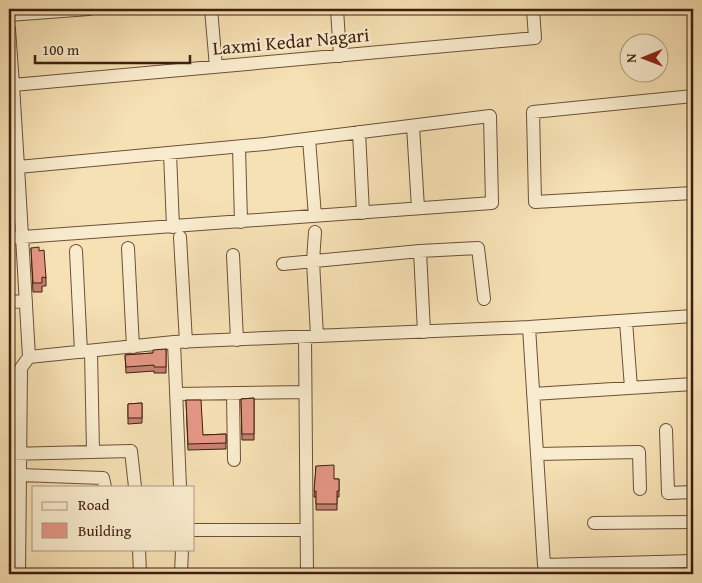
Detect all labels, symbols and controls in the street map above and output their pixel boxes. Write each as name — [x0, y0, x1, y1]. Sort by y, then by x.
street label: Laxmi Kedar Nagari — [211, 20, 371, 62]
scale bar — [35, 32, 190, 64]
north arrow — [620, 32, 670, 82]
text: 100 m — [42, 39, 80, 60]
text: N — [621, 53, 641, 63]
legend — [32, 486, 195, 550]
text: Road — [78, 494, 109, 515]
text: Building — [78, 520, 132, 541]

